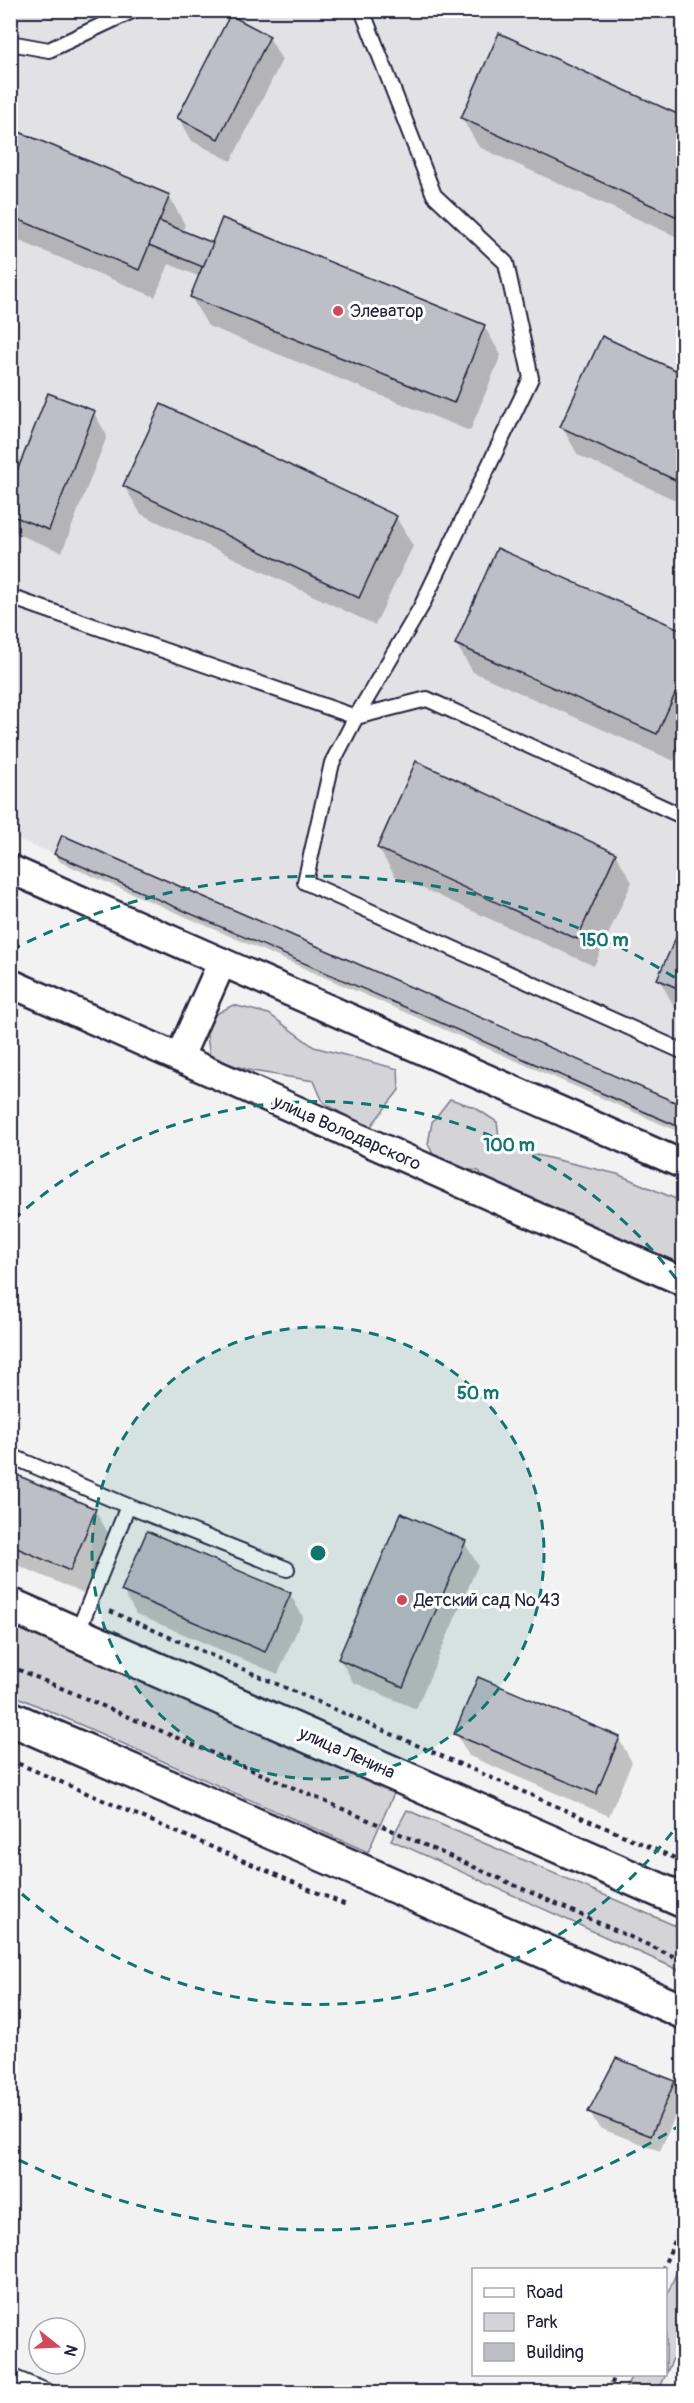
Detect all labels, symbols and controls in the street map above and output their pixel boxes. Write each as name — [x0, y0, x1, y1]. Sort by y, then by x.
place label: Элеватор — [350, 300, 424, 323]
marker: Элеватор — [331, 304, 345, 318]
text: 150 m — [580, 929, 629, 952]
street label: улица Володарского — [269, 1090, 425, 1176]
text: 100 m — [483, 1134, 535, 1157]
text: 50 m — [457, 1382, 499, 1405]
centre of rings — [308, 1543, 328, 1563]
place label: Детский сад № 43 — [413, 1589, 560, 1612]
marker: Детский сад № 43 — [395, 1593, 409, 1607]
street label: улица Ленина — [294, 1721, 399, 1784]
legend — [472, 2268, 667, 2376]
text: Road — [526, 2281, 563, 2304]
text: Park — [526, 2311, 558, 2334]
north arrow — [27, 2316, 87, 2376]
text: Building — [526, 2341, 584, 2364]
text: N — [59, 2342, 81, 2359]

